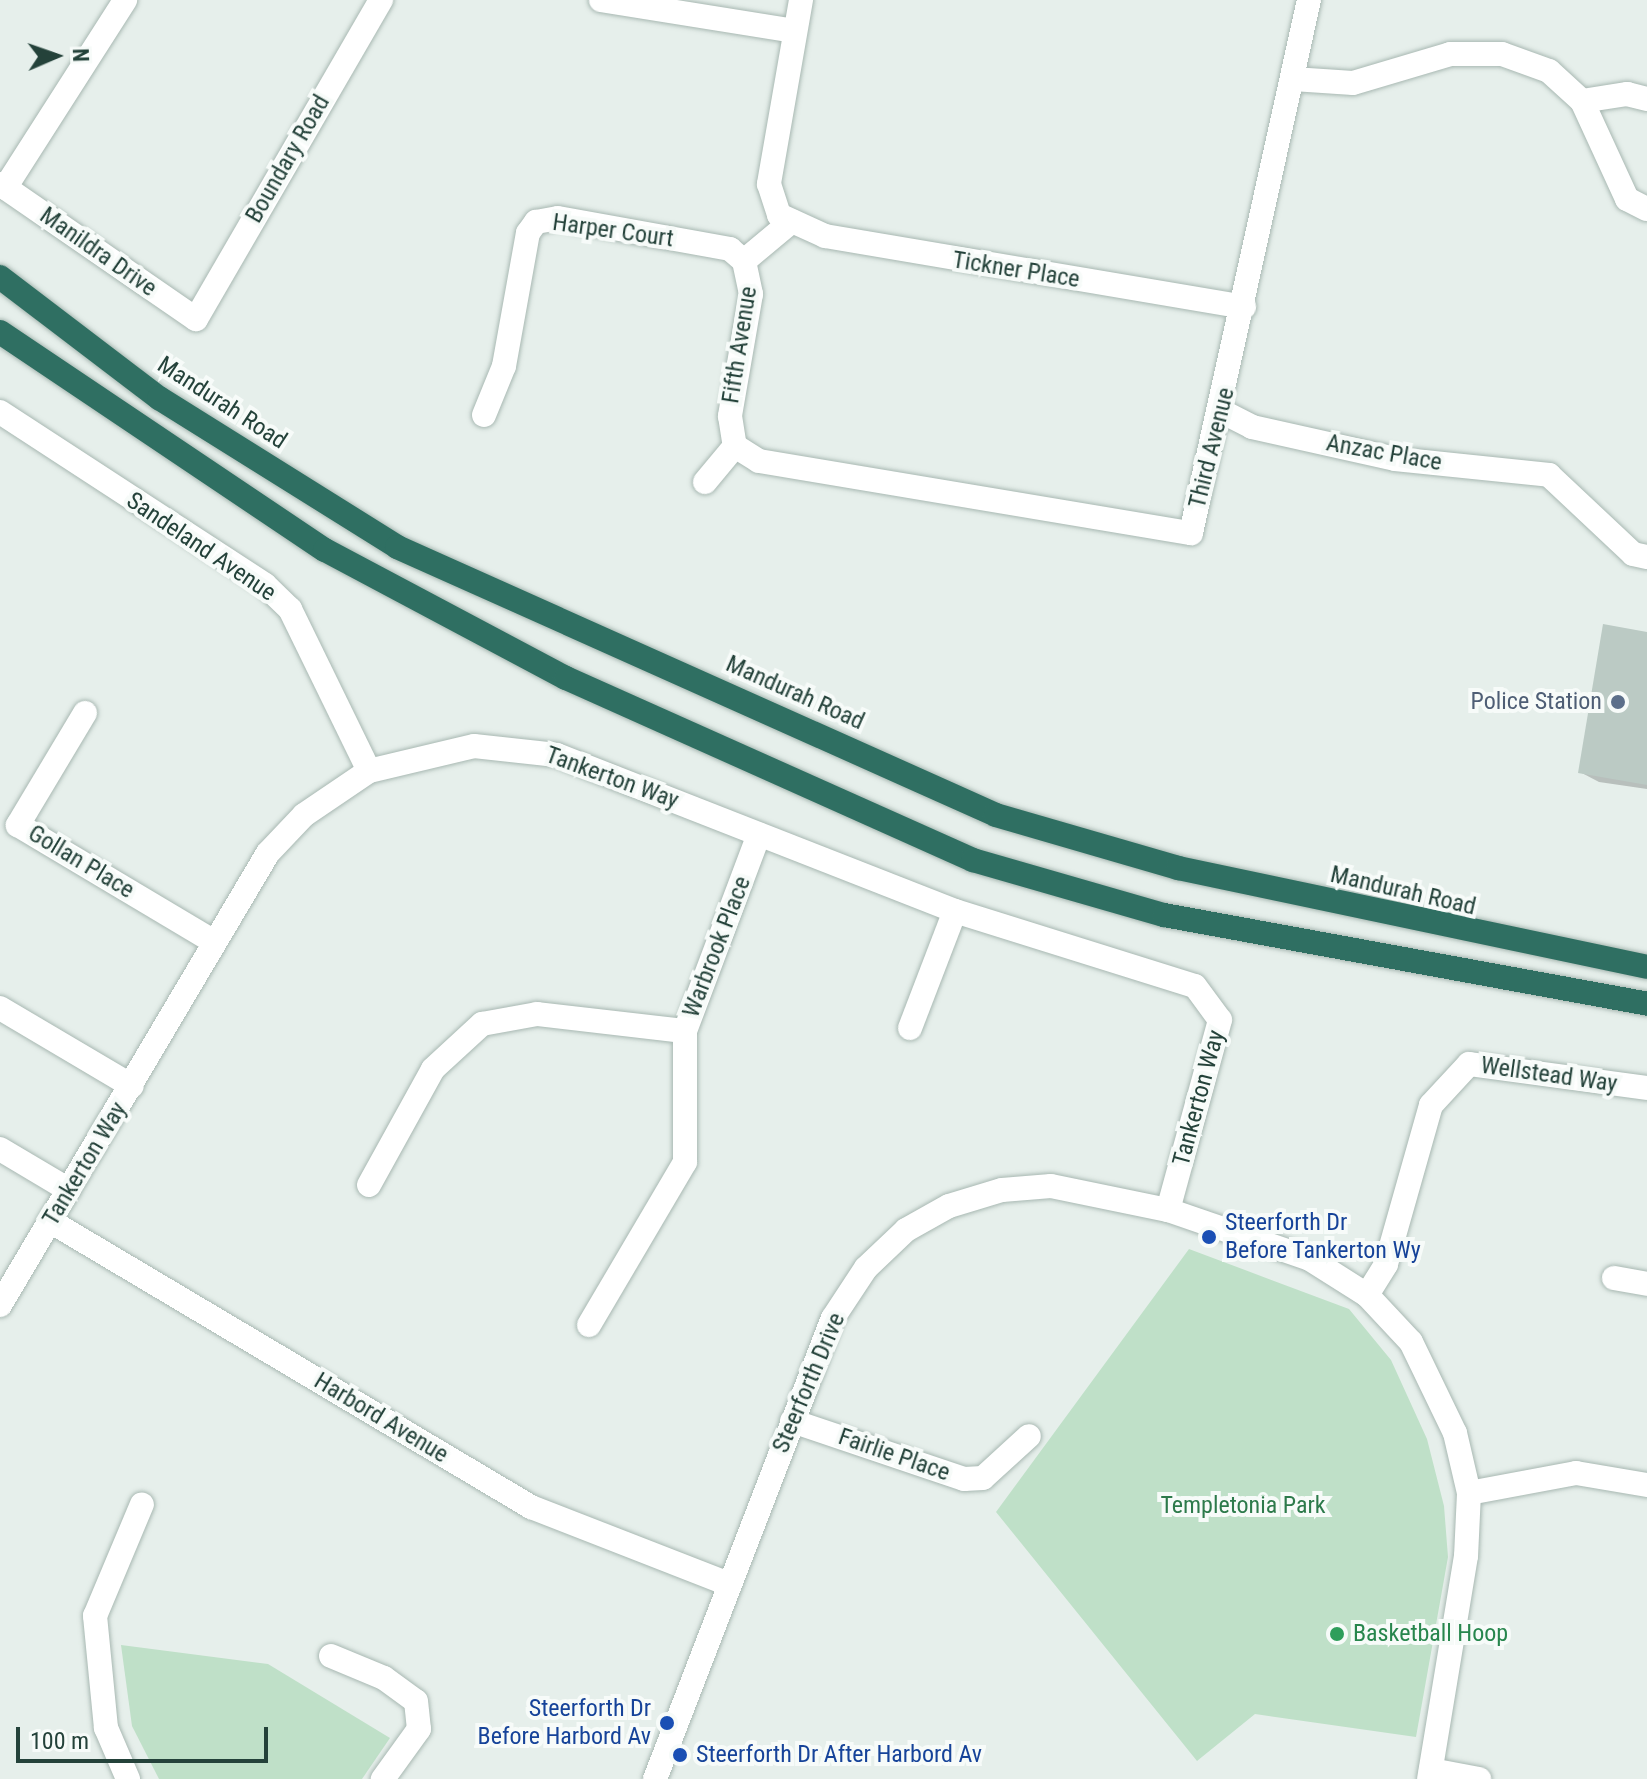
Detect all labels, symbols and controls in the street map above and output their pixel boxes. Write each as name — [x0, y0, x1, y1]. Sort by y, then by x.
north arrow — [16, 16, 96, 96]
text: N — [68, 48, 93, 62]
street label: Boundary Road — [240, 90, 336, 228]
street label: Manildra Drive — [34, 201, 162, 303]
street label: Harper Court — [551, 208, 675, 254]
street label: Tickner Place — [950, 246, 1082, 294]
street label: Fifth Avenue — [717, 285, 763, 405]
street label: Mandurah Road — [152, 351, 292, 455]
street label: Third Avenue — [1183, 385, 1241, 511]
street label: Anzac Place — [1324, 429, 1444, 477]
street label: Sandeland Avenue — [121, 486, 281, 608]
street label: Mandurah Road — [721, 650, 869, 736]
place label: Police Station — [1471, 688, 1602, 716]
marker: Police Station — [1609, 693, 1627, 711]
street label: Tankerton Way — [542, 741, 682, 815]
street label: Gollan Place — [23, 819, 139, 905]
street label: Mandurah Road — [1327, 860, 1479, 922]
street label: Warbrook Place — [677, 872, 757, 1022]
street label: Tankerton Way — [1167, 1027, 1231, 1169]
street label: Wellstead Way — [1479, 1051, 1619, 1099]
street label: Tankerton Way — [37, 1097, 133, 1231]
place label: Steerforth Dr Before Tankerton Wy — [1225, 1209, 1421, 1265]
marker: Steerforth Dr Before Tankerton Wy — [1200, 1228, 1218, 1246]
street label: Steerforth Drive — [767, 1309, 851, 1457]
street label: Harbord Avenue — [309, 1367, 453, 1469]
street label: Fairlie Place — [835, 1423, 953, 1487]
park label: Templetonia Park — [1160, 1492, 1326, 1520]
place label: Basketball Hoop — [1353, 1620, 1508, 1648]
marker: Basketball Hoop — [1328, 1625, 1346, 1643]
place label: Steerforth Dr Before Harbord Av — [478, 1695, 651, 1751]
scale bar — [20, 1711, 272, 1761]
marker: Steerforth Dr Before Harbord Av — [658, 1714, 676, 1732]
text: 100 m — [30, 1727, 89, 1755]
place label: Steerforth Dr After Harbord Av — [696, 1741, 982, 1769]
marker: Steerforth Dr After Harbord Av — [671, 1746, 689, 1764]

